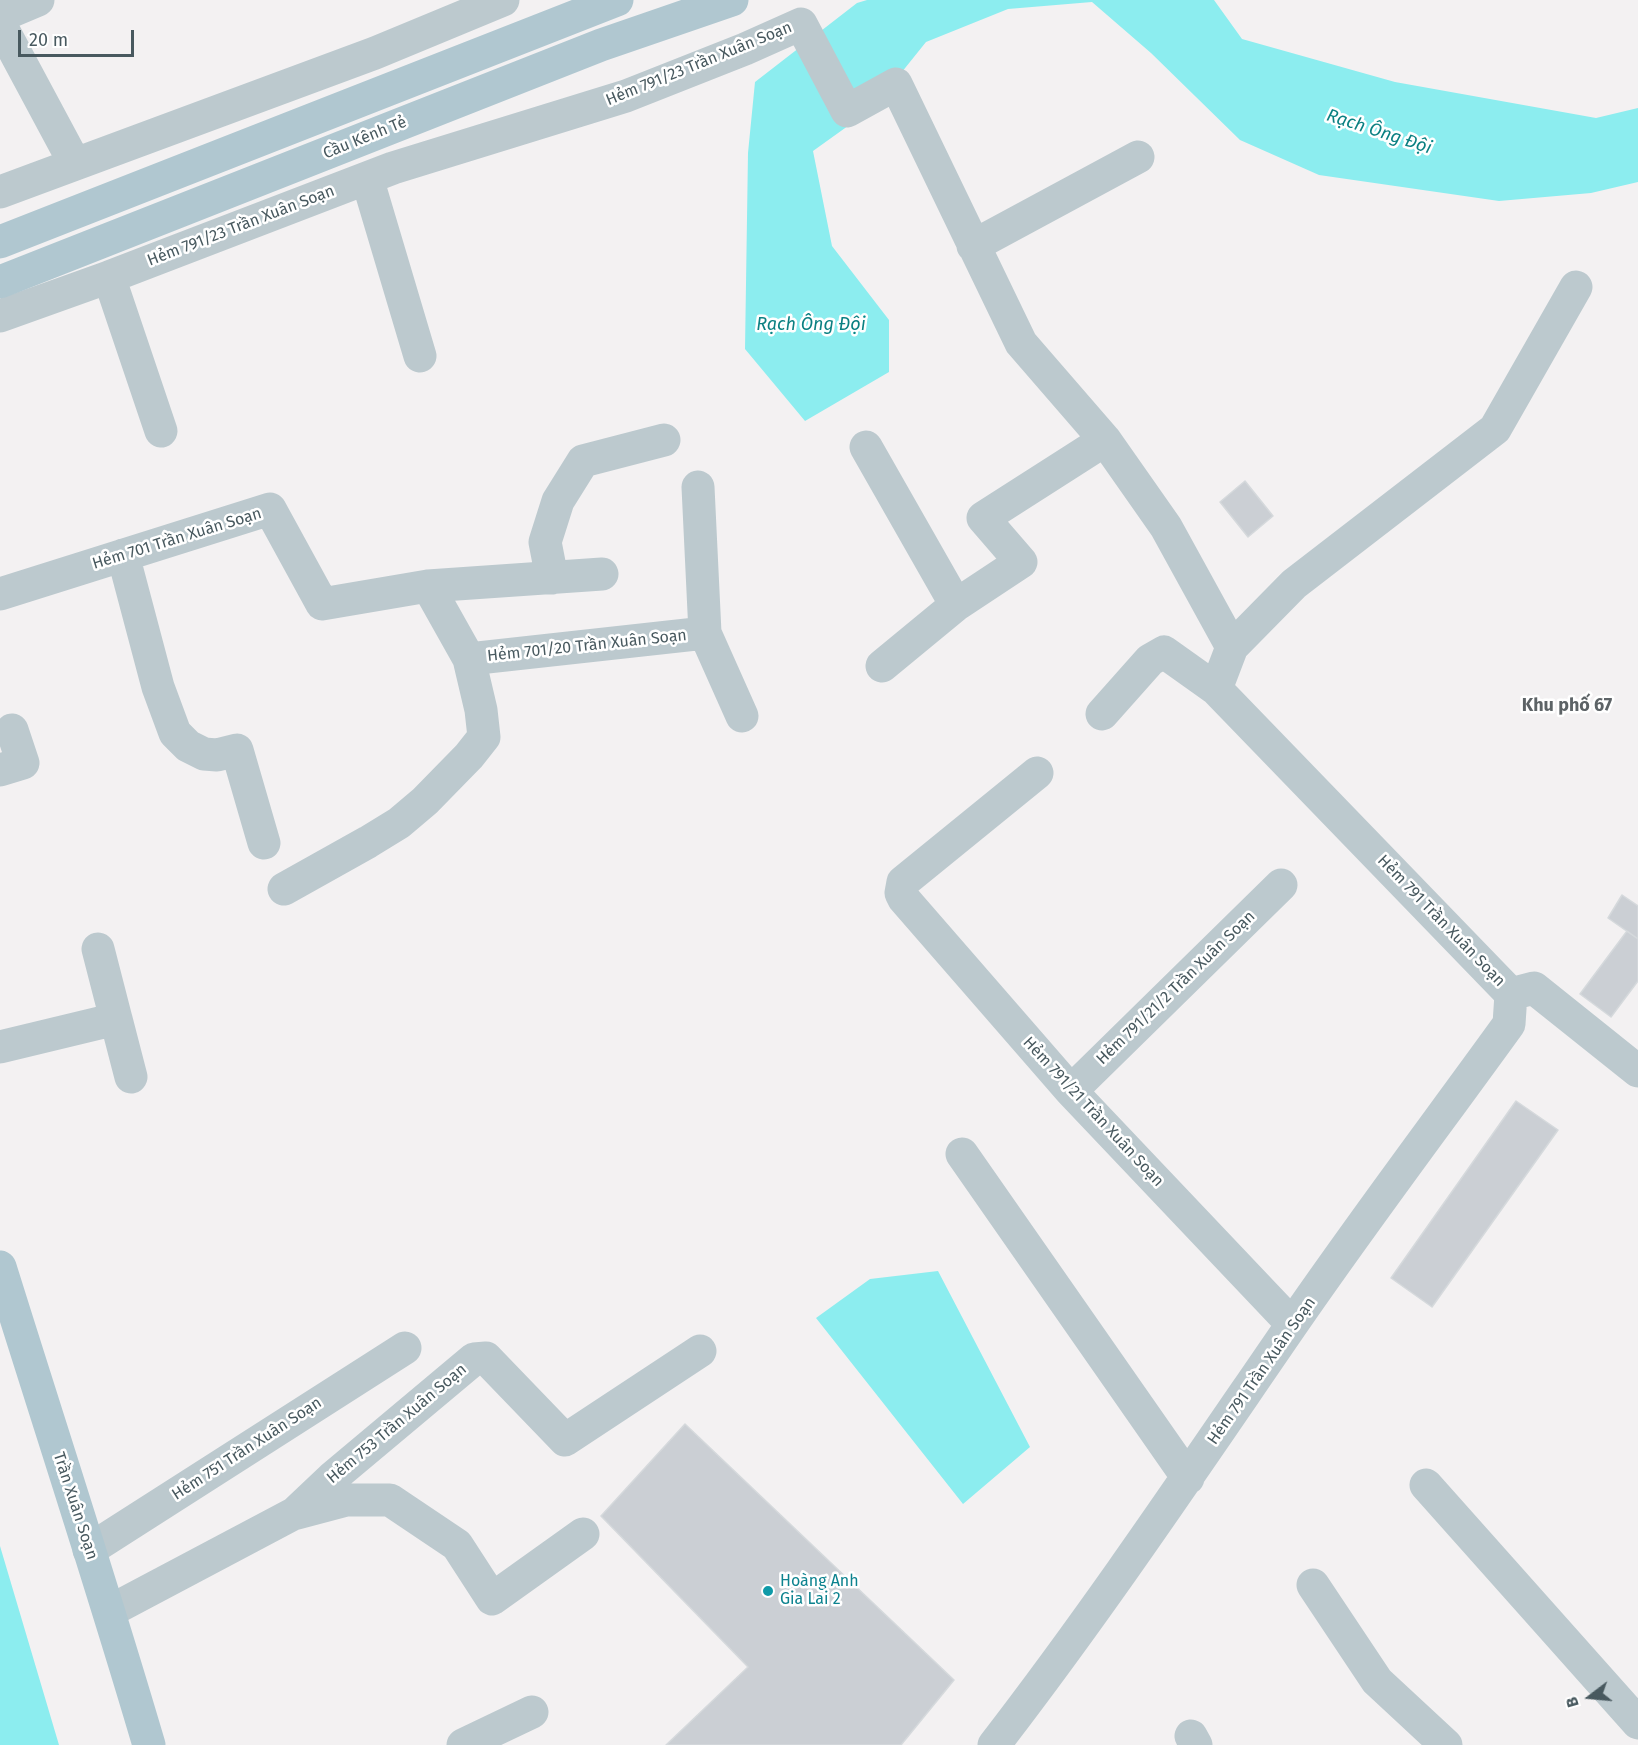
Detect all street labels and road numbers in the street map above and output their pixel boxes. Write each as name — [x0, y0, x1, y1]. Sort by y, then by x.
street label: Hẻm 791/23 Trần Xuân Soạn — [603, 18, 795, 110]
street label: Cầu Kênh Tẻ — [321, 113, 409, 163]
street label: Hẻm 791/23 Trần Xuân Soạn — [145, 181, 337, 271]
street label: Hẻm 701 Trần Xuân Soạn — [90, 504, 264, 574]
street label: Hẻm 701/20 Trần Xuân Soạn — [486, 626, 688, 666]
street label: Hẻm 791 Trần Xuân Soạn — [1373, 851, 1509, 991]
street label: Hẻm 791/21/2 Trần Xuân Soạn — [1093, 907, 1259, 1069]
street label: Hẻm 791/21 Trần Xuân Soạn — [1019, 1033, 1167, 1191]
street label: Hẻm 791 Trần Xuân Soạn — [1204, 1294, 1320, 1448]
street label: Hẻm 753 Trần Xuân Soạn — [323, 1360, 471, 1488]
street label: Hẻm 751 Trần Xuân Soạn — [169, 1393, 325, 1505]
street label: Trần Xuân Soạn — [49, 1450, 101, 1562]

